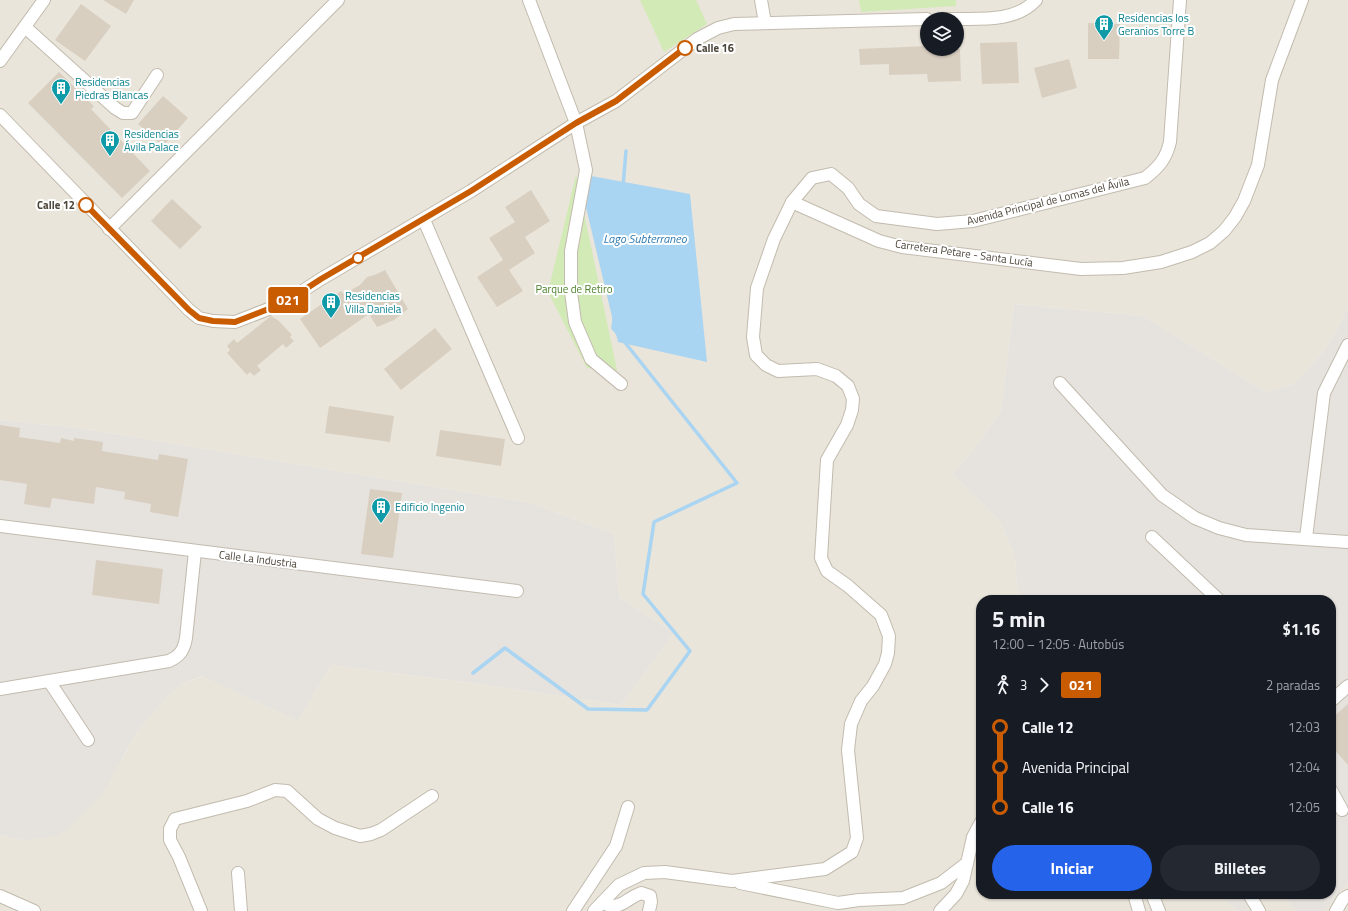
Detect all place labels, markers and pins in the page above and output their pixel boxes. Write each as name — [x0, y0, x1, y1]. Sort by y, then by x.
place label: Residencias los Geranios Torre B — [1118, 10, 1194, 39]
building icon: Residencias los Geranios Torre B — [1093, 13, 1115, 41]
marker: Calle 16 — [677, 40, 693, 56]
place label: Calle 16 — [696, 40, 734, 56]
place label: Residencias Piedras Blancas — [75, 74, 148, 103]
building icon: Residencias Piedras Blancas — [50, 77, 72, 105]
place label: Residencias Ávila Palace — [124, 126, 179, 155]
building icon: Residencias Ávila Palace — [99, 129, 121, 157]
place label: Calle 12 — [37, 197, 75, 213]
marker: Calle 12 — [78, 197, 94, 213]
unlabelled marker — [352, 252, 364, 264]
place label: Residencias Villa Daniela — [345, 288, 402, 317]
building icon: Residencias Villa Daniela — [320, 291, 342, 319]
building icon: Edificio Ingenio — [370, 496, 392, 524]
place label: Edificio Ingenio — [395, 499, 465, 515]

